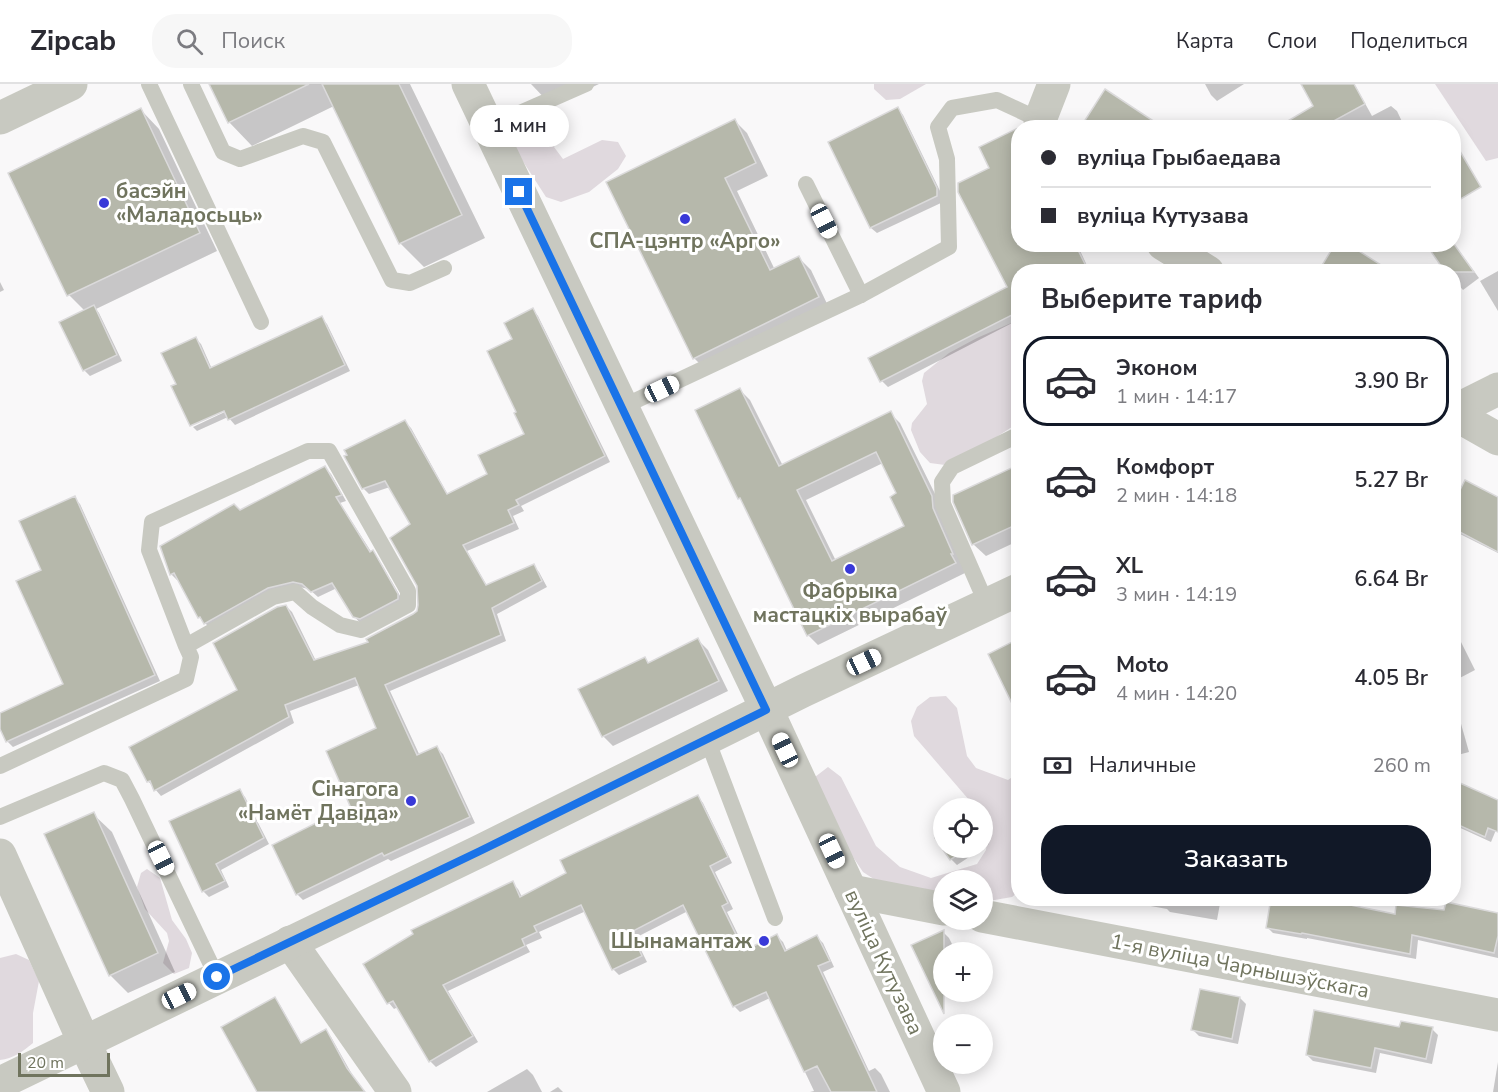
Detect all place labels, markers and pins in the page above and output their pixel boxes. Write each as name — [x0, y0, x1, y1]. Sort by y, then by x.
place label: басэйн «Маладосьць» — [116, 177, 263, 229]
marker: басэйн «Маладосьць» — [97, 196, 111, 210]
marker: СПА-цэнтр «Арго» — [678, 212, 692, 226]
place label: СПА-цэнтр «Арго» — [589, 227, 781, 255]
marker: Фабрыка мастацкіх вырабаў — [843, 562, 857, 576]
place label: Фабрыка мастацкіх вырабаў — [753, 577, 948, 629]
place label: Сінагога «Намёт Давіда» — [238, 775, 399, 827]
marker: Сінагога «Намёт Давіда» — [404, 794, 418, 808]
place label: Шынамантаж — [611, 927, 753, 955]
marker: Шынамантаж — [757, 934, 771, 948]

